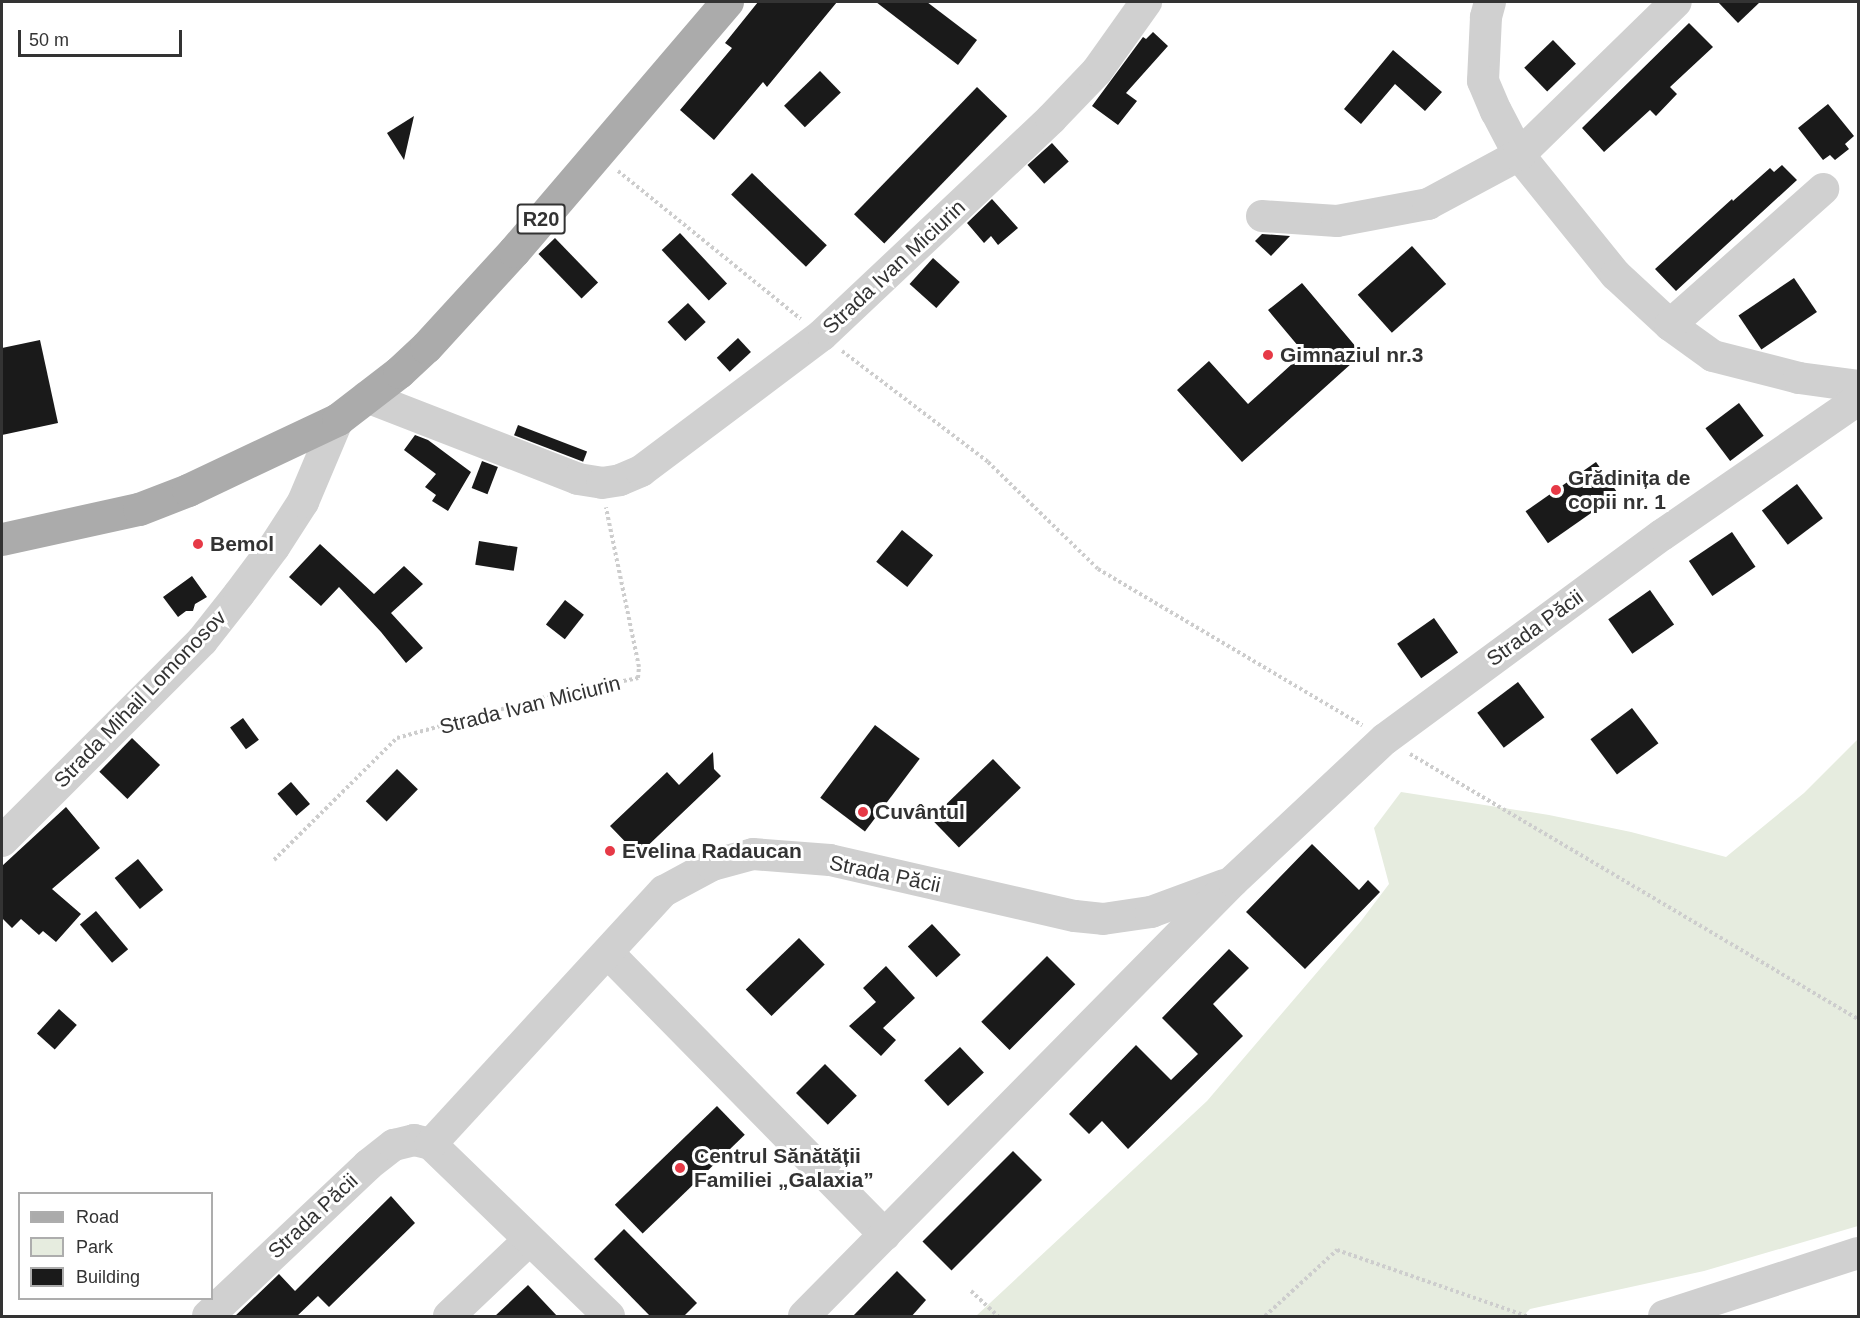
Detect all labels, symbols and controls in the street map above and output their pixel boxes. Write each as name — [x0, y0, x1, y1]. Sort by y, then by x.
scale bar — [21, 18, 184, 56]
text: 50 m — [29, 30, 69, 50]
street label: Strada Ivan Miciurin — [818, 195, 970, 339]
road number: R20 — [516, 202, 566, 236]
place label: Gimnaziul nr.3 — [1280, 342, 1424, 368]
marker: Gimnaziul nr.3 — [1261, 348, 1275, 362]
place label: Grădinița de copii nr. 1 — [1568, 465, 1691, 515]
marker: Grădinița de copii nr. 1 — [1549, 483, 1563, 497]
place label: Bemol — [210, 531, 274, 557]
marker: Bemol — [191, 537, 205, 551]
street label: Strada Păcii — [1482, 585, 1588, 671]
street label: Strada Mihail Lomonosov — [49, 605, 231, 793]
street label: Strada Ivan Miciurin — [437, 670, 623, 740]
place label: Cuvântul — [875, 799, 965, 825]
marker: Cuvântul — [856, 805, 870, 819]
place label: Evelina Radaucan — [622, 838, 802, 864]
marker: Evelina Radaucan — [603, 844, 617, 858]
street label: Strada Păcii — [827, 850, 943, 898]
place label: Centrul Sănătății Familiei „Galaxia” — [694, 1143, 874, 1193]
marker: Centrul Sănătății Familiei „Galaxia” — [671, 1159, 689, 1177]
street label: Strada Păcii — [263, 1168, 363, 1264]
legend — [18, 1192, 213, 1300]
text: Road — [76, 1207, 119, 1227]
text: Park — [76, 1237, 113, 1257]
text: Building — [76, 1267, 140, 1287]

